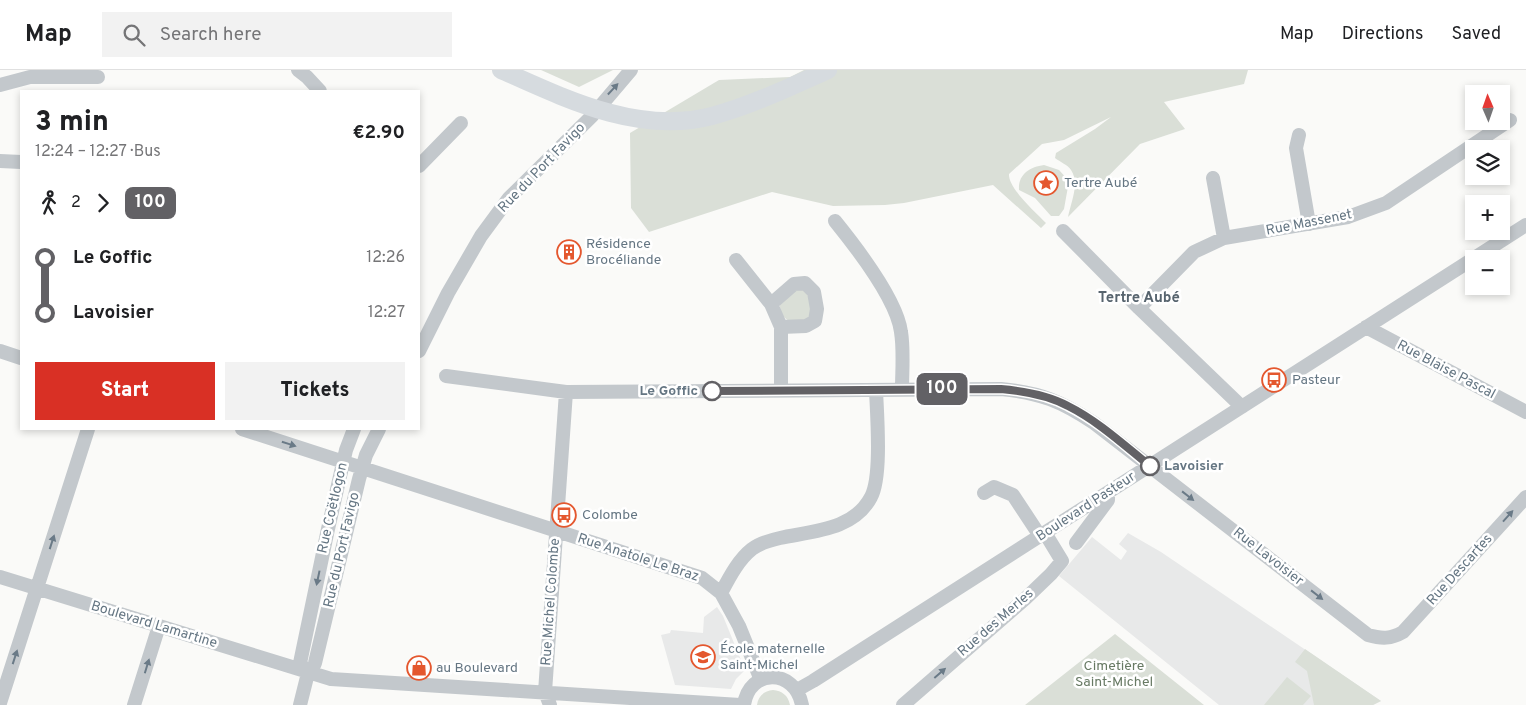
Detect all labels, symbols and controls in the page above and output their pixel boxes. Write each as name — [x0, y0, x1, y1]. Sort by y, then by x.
search box — [102, 12, 452, 57]
text: Map — [25, 20, 72, 50]
icon: search — [120, 21, 148, 49]
text: Search here — [160, 23, 261, 47]
text: Map — [1280, 23, 1314, 46]
text: Directions — [1342, 23, 1424, 46]
text: Saved — [1452, 23, 1501, 46]
one-way arrow — [607, 84, 619, 96]
north arrow — [1465, 85, 1510, 130]
map controls — [1465, 85, 1510, 295]
text: 3 min — [35, 105, 109, 141]
street label: Rue du Port Favigo — [495, 120, 589, 216]
text: €2.90 — [352, 121, 405, 145]
button: layers — [1465, 140, 1510, 185]
text: 12:24 – 12:27 · Bus — [35, 142, 161, 162]
place icon: Tertre Aubé — [1033, 170, 1059, 196]
place label: Tertre Aubé — [1064, 175, 1137, 192]
icon: walk — [35, 189, 63, 217]
icon: forward — [89, 189, 117, 217]
text: 100 — [135, 191, 166, 214]
text: 2 — [71, 193, 81, 213]
button: + — [1465, 195, 1510, 240]
street label: Rue Massenet — [1264, 206, 1354, 240]
place label: Résidence Brocéliande — [586, 236, 661, 269]
building icon: Résidence Brocéliande — [556, 239, 582, 265]
text: Le Goffic — [73, 246, 152, 270]
text: 12:26 — [366, 248, 405, 268]
button: − — [1465, 250, 1510, 295]
district label: Tertre Aubé — [1098, 289, 1180, 308]
text: Lavoisier — [73, 301, 154, 325]
text: 12:27 — [368, 303, 405, 323]
street label: Rue Blaise Pascal — [1394, 337, 1498, 403]
button: Start — [35, 362, 215, 420]
button: Tickets — [225, 362, 405, 420]
bus stop icon: Pasteur — [1261, 367, 1287, 393]
place label: Pasteur — [1292, 372, 1341, 389]
line badge: 100 — [913, 373, 971, 405]
text: 100 — [927, 377, 957, 400]
marker: Le Goffic — [702, 381, 722, 401]
place label: Le Goffic — [639, 383, 698, 400]
one-way arrow — [281, 441, 296, 448]
marker: Lavoisier — [1140, 456, 1160, 476]
place label: Lavoisier — [1164, 458, 1224, 475]
street label: Rue Coëtlogon — [314, 461, 352, 555]
street label: Boulevard Pasteur — [1033, 468, 1139, 545]
street label: Rue du Port Favigo — [320, 490, 364, 609]
one-way arrow — [1181, 490, 1194, 501]
bus stop icon: Colombe — [551, 502, 577, 528]
place label: Colombe — [582, 507, 638, 524]
one-way arrow — [1503, 510, 1514, 523]
street label: Rue Lavoisier — [1229, 524, 1307, 590]
street label: Rue Anatole Le Braz — [575, 530, 701, 586]
street label: Rue Descartes — [1424, 531, 1496, 609]
one-way arrow — [48, 534, 56, 549]
street label: Rue Michel Colombe — [538, 538, 564, 666]
one-way arrow — [314, 570, 322, 586]
street label: Rue des Merles — [955, 585, 1037, 661]
one-way arrow — [1310, 590, 1324, 600]
street label: Boulevard Lamartine — [89, 598, 219, 652]
place label: École maternelle Saint-Michel — [720, 640, 825, 674]
school or university icon: École maternelle Saint-Michel — [690, 644, 716, 670]
one-way arrow — [11, 649, 19, 664]
shop icon: au Boulevard — [406, 655, 432, 681]
one-way arrow — [143, 658, 151, 673]
park label: Cimetière Saint-Michel — [1075, 658, 1153, 691]
place label: au Boulevard — [436, 660, 518, 677]
one-way arrow — [933, 667, 945, 679]

